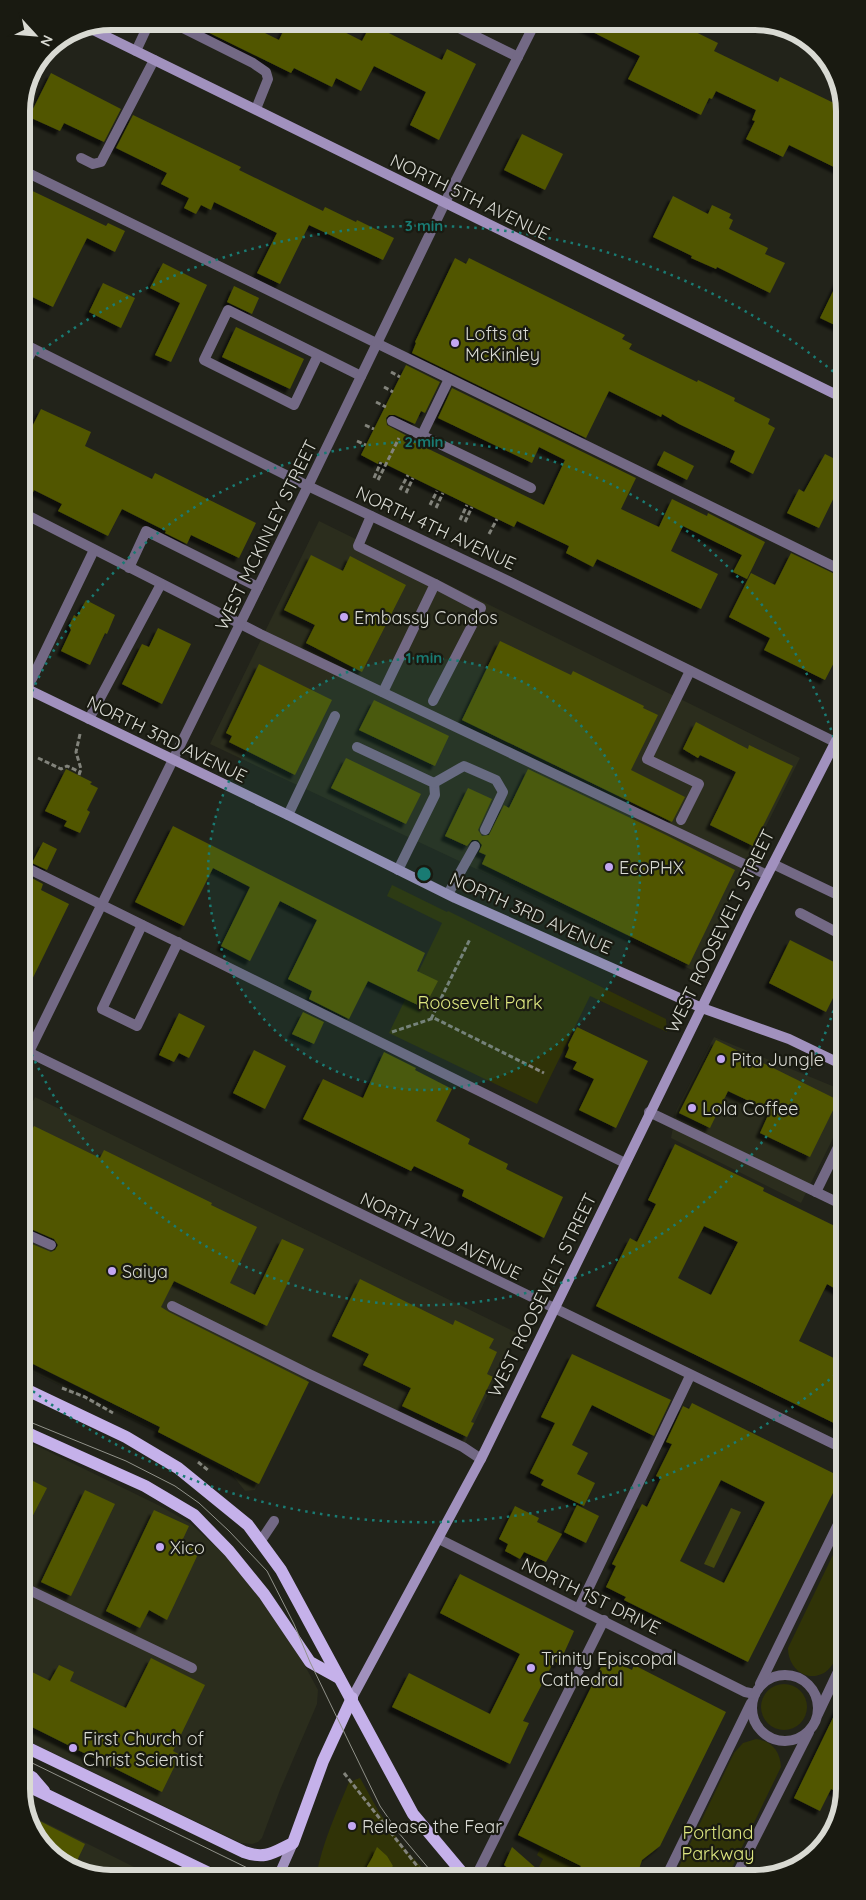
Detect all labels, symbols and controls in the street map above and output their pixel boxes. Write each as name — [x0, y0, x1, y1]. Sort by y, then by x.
north arrow — [10, 10, 60, 60]
text: N — [36, 32, 57, 49]
street label: NORTH 5TH AVENUE — [387, 148, 553, 246]
text: 3 min — [405, 216, 443, 235]
place label: Lofts at McKinley — [465, 322, 540, 366]
marker: Lofts at McKinley — [449, 337, 461, 349]
text: 2 min — [404, 432, 444, 451]
street label: WEST MCKINLEY STREET — [210, 436, 322, 634]
street label: NORTH 4TH AVENUE — [352, 481, 520, 575]
place label: Embassy Condos — [354, 606, 498, 629]
marker: Embassy Condos — [338, 611, 350, 623]
text: 1 min — [406, 648, 442, 667]
street label: NORTH 3RD AVENUE — [83, 690, 251, 788]
street label: WEST ROOSEVELT STREET — [661, 825, 780, 1037]
place label: EcoPHX — [619, 856, 684, 879]
marker: EcoPHX — [603, 861, 615, 873]
centre of rings — [415, 865, 433, 883]
street label: NORTH 3RD AVENUE — [446, 867, 616, 959]
park label: Roosevelt Park — [417, 991, 543, 1014]
place label: Pita Jungle — [731, 1048, 824, 1071]
marker: Pita Jungle — [715, 1053, 727, 1065]
place label: Lola Coffee — [702, 1097, 798, 1120]
marker: Lola Coffee — [686, 1102, 698, 1114]
street label: NORTH 2ND AVENUE — [357, 1187, 525, 1285]
street label: WEST ROOSEVELT STREET — [483, 1189, 602, 1401]
place label: Saiya — [122, 1260, 168, 1283]
marker: Saiya — [106, 1265, 118, 1277]
place label: Xico — [170, 1536, 205, 1559]
marker: Xico — [154, 1541, 166, 1553]
street label: NORTH 1ST DRIVE — [518, 1552, 664, 1640]
place label: Trinity Episcopal Cathedral — [541, 1647, 677, 1691]
marker: Trinity Episcopal Cathedral — [525, 1662, 537, 1674]
place label: First Church of Christ Scientist — [83, 1727, 205, 1771]
marker: First Church of Christ Scientist — [67, 1742, 79, 1754]
place label: Release the Fear — [362, 1815, 502, 1838]
marker: Release the Fear — [346, 1820, 358, 1832]
park label: Portland Parkway — [682, 1821, 754, 1865]

